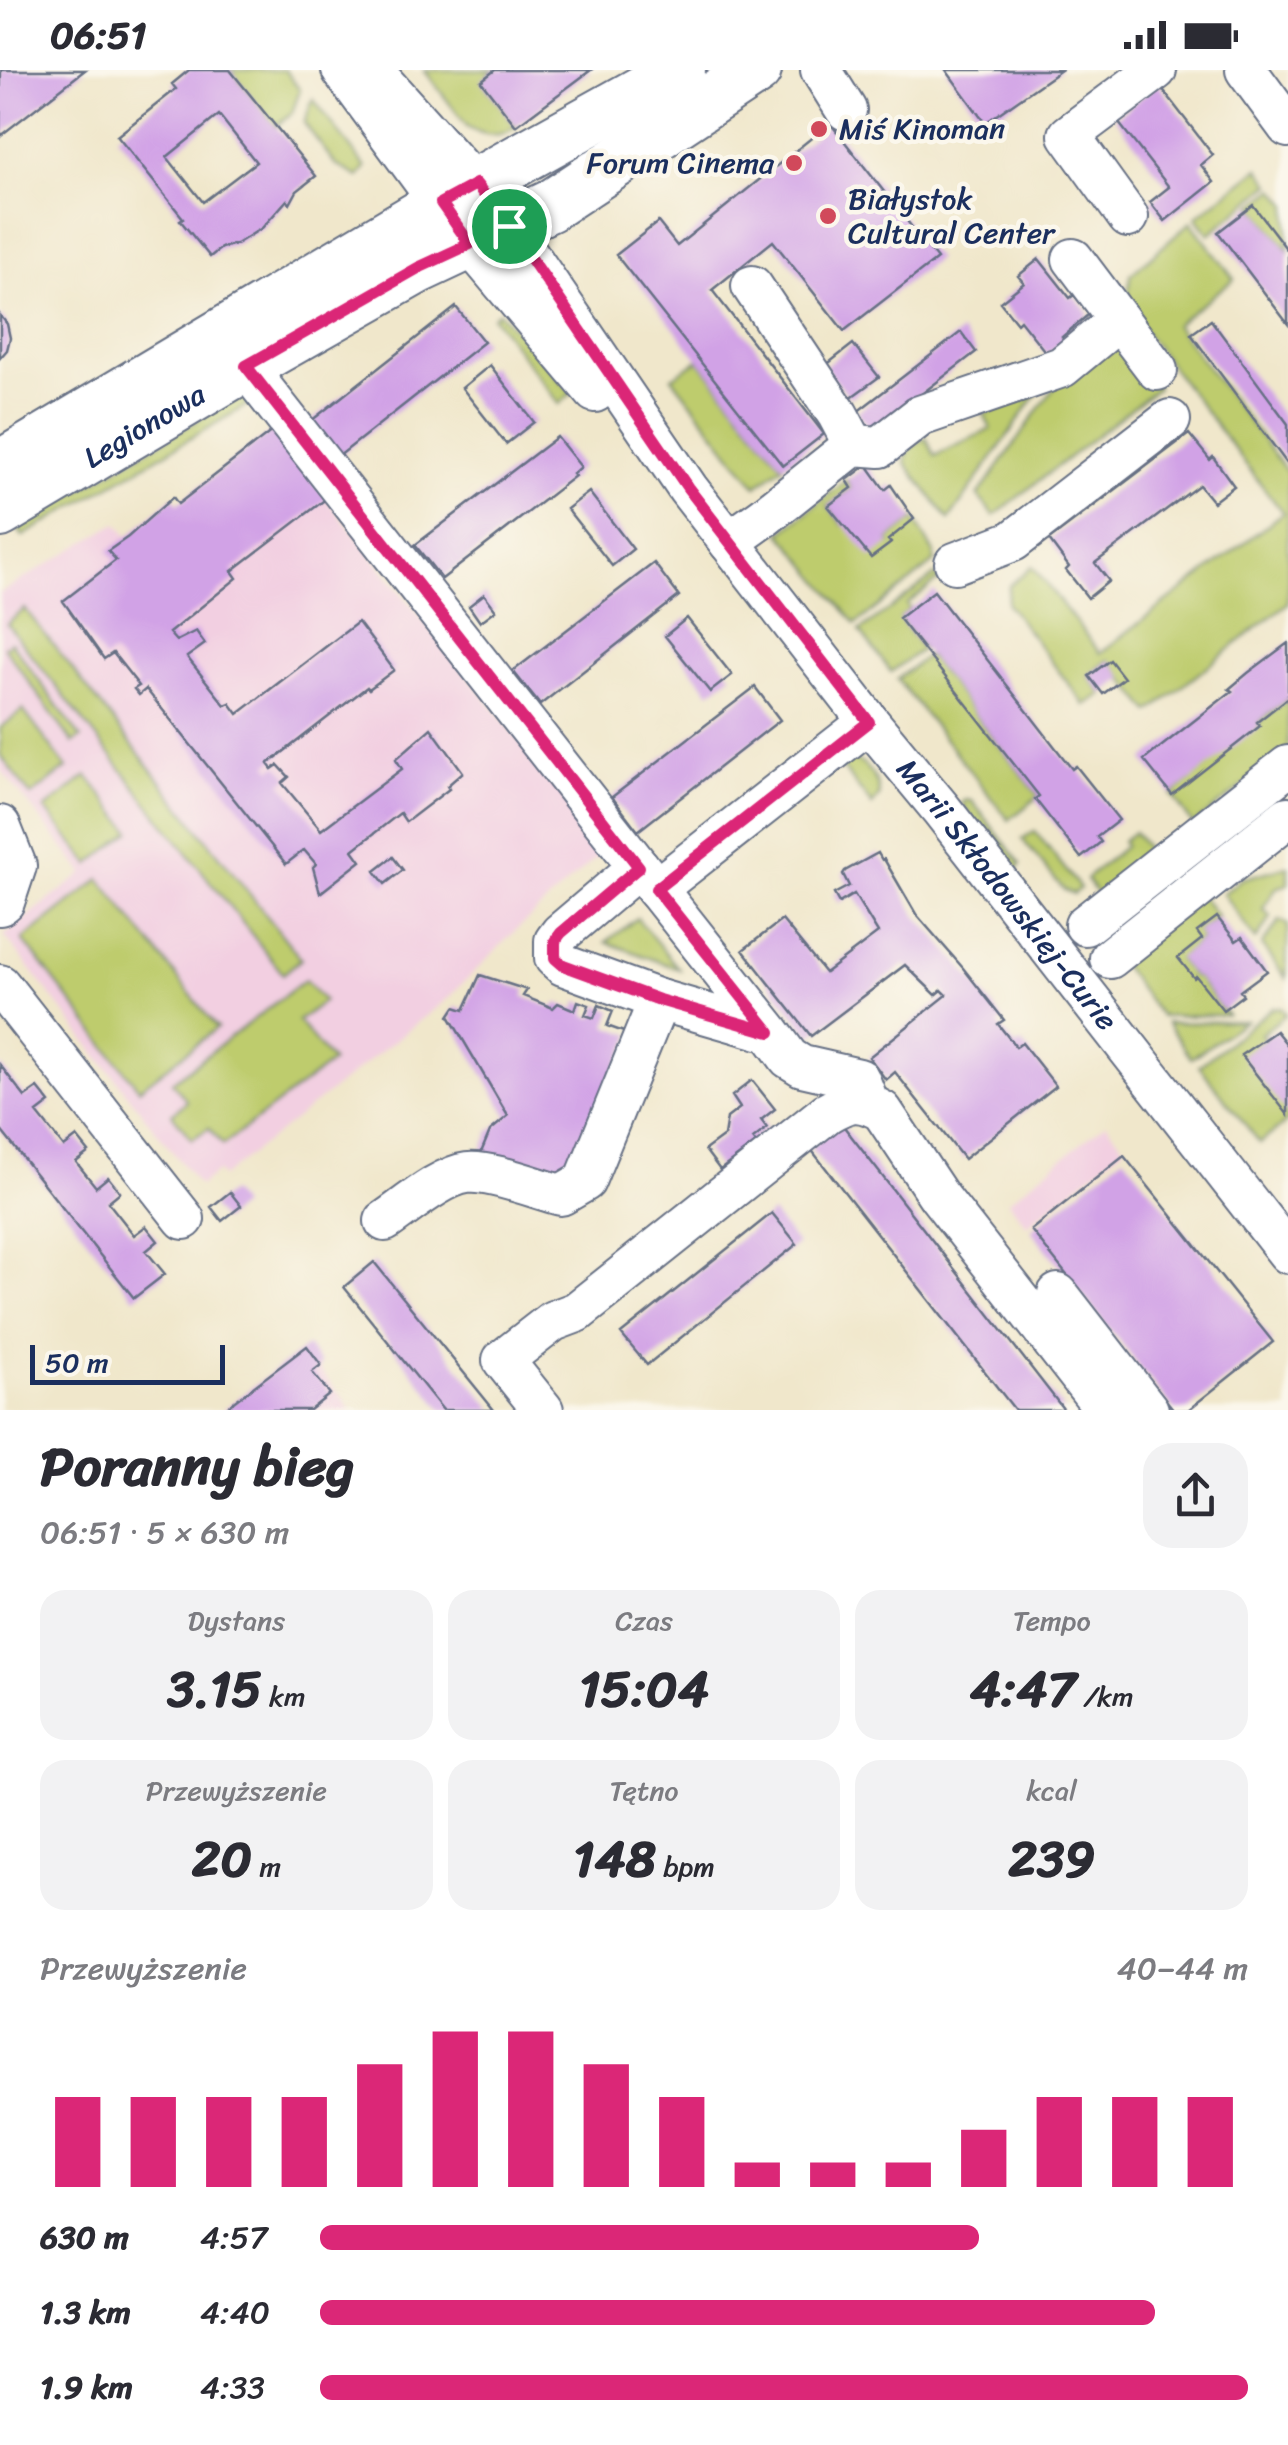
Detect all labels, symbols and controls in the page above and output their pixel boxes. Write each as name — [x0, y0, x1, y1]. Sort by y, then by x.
text: 06:51 — [50, 2, 147, 69]
place label: Miś Kinoman — [839, 102, 1005, 156]
marker: Miś Kinoman — [808, 118, 830, 140]
place label: Forum Cinema — [586, 136, 775, 190]
marker: Forum Cinema — [783, 152, 805, 174]
place label: Białystok Cultural Center — [848, 172, 1056, 260]
pin — [467, 184, 552, 269]
icon: arrive — [482, 199, 537, 254]
marker: Białystok Cultural Center — [817, 205, 839, 227]
street label: Legionowa — [73, 368, 217, 484]
street label: Marii Skłodowskiej-Curie — [882, 746, 1132, 1043]
text: 50 m — [45, 1338, 109, 1387]
scale bar — [30, 1340, 225, 1384]
text: Poranny bieg — [40, 1418, 354, 1515]
button: share — [1143, 1443, 1248, 1548]
text: 06:51 · 5 × 630 m — [40, 1504, 289, 1561]
text: Dystans — [188, 1596, 285, 1645]
text: Czas — [615, 1596, 673, 1645]
text: Tempo — [1013, 1596, 1091, 1645]
text: 3.15 — [167, 1645, 262, 1734]
text: 15:04 — [579, 1645, 709, 1734]
text: 4:47 — [970, 1645, 1076, 1734]
text: km — [262, 1672, 305, 1721]
text: /km — [1076, 1672, 1134, 1721]
text: Przewyższenie — [146, 1766, 327, 1815]
text: Tętno — [609, 1766, 678, 1815]
text: kcal — [1026, 1766, 1077, 1815]
text: 20 — [192, 1815, 252, 1904]
text: 148 — [573, 1815, 656, 1904]
text: 239 — [1008, 1815, 1095, 1904]
text: m — [252, 1842, 281, 1891]
text: bpm — [656, 1842, 715, 1891]
text: Przewyższenie — [40, 1940, 247, 1997]
text: 40–44 m — [1117, 1940, 1248, 1997]
text: 630 m — [40, 2209, 129, 2266]
text: 4:57 — [200, 2209, 268, 2266]
text: 1.3 km — [40, 2284, 131, 2341]
text: 4:40 — [200, 2284, 270, 2341]
text: 1.9 km — [40, 2359, 133, 2416]
text: 4:33 — [200, 2359, 265, 2416]

